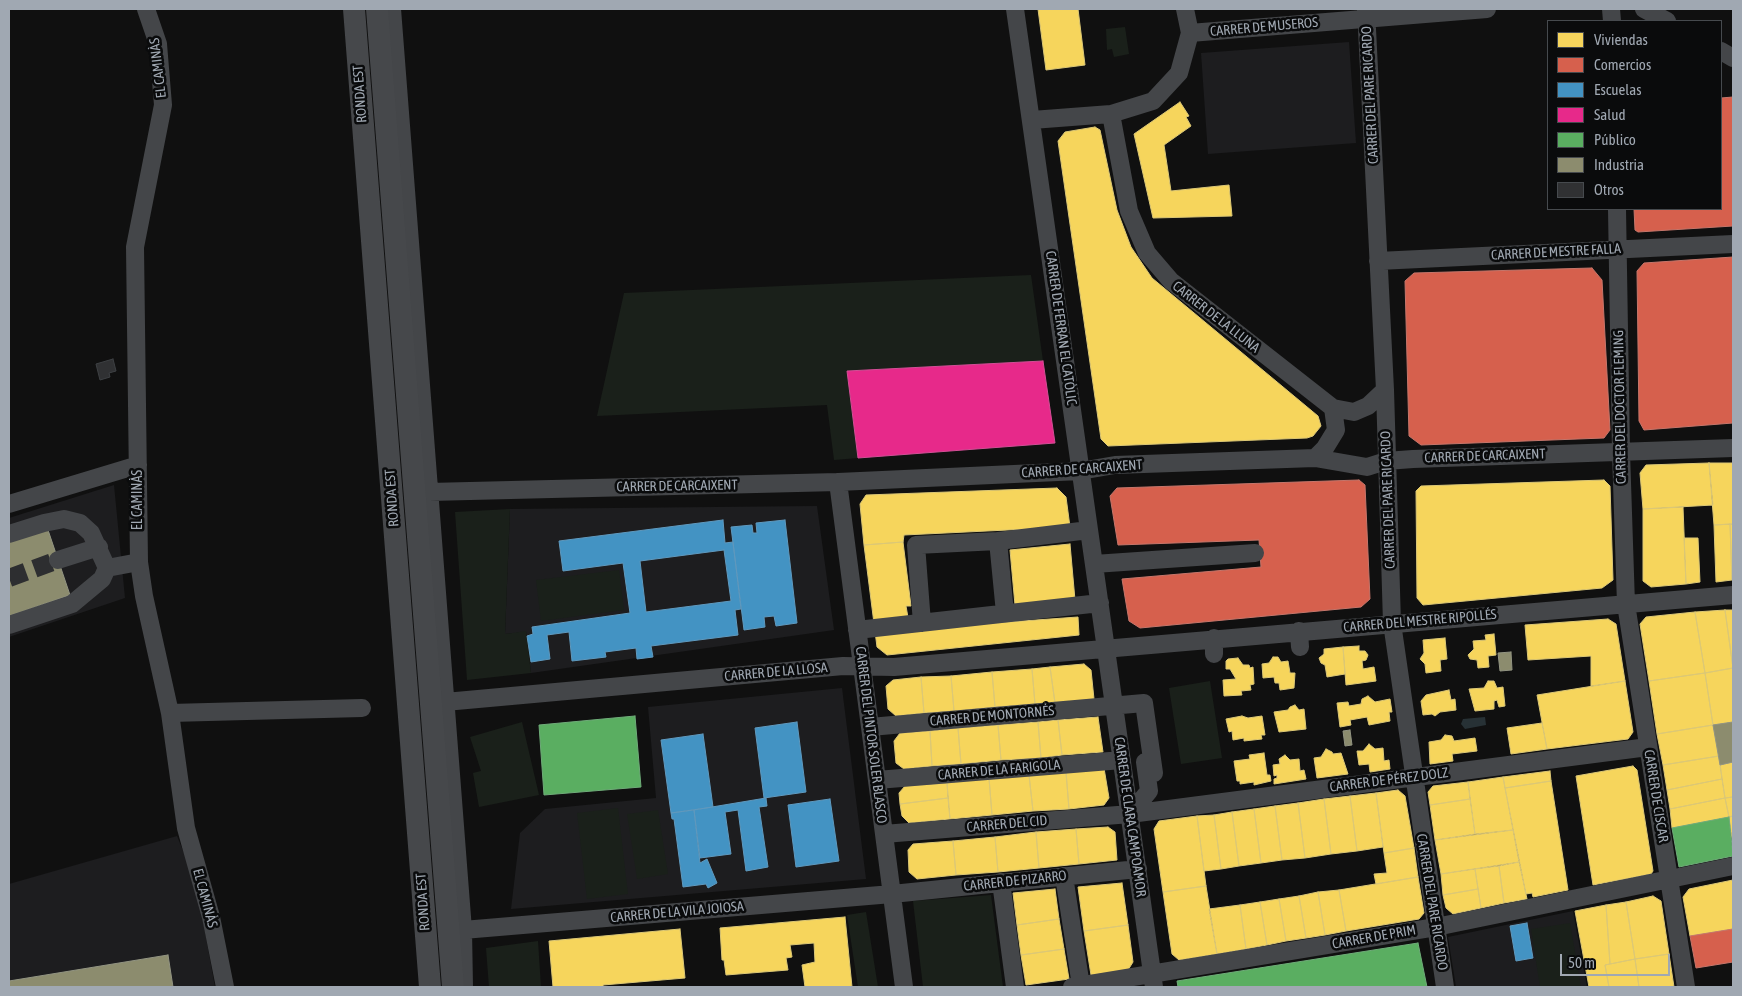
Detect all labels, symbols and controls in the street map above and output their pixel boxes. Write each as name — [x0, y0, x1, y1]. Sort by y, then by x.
street label: CARRER DE MUSEROS — [1209, 14, 1319, 40]
legend — [1547, 20, 1722, 210]
street label: CARRER DEL PARE RICARDO — [1358, 26, 1382, 164]
text: Viviendas — [1594, 31, 1648, 48]
street label: EL CAMINÀS — [146, 37, 170, 99]
text: Comercios — [1594, 56, 1651, 73]
street label: RONDA EST — [350, 65, 370, 123]
text: Escuelas — [1594, 81, 1642, 98]
text: Salud — [1594, 106, 1626, 123]
text: Público — [1594, 131, 1636, 148]
text: Industria — [1594, 156, 1644, 173]
text: Otros — [1594, 181, 1624, 198]
street label: CARRER DE MESTRE FALLA — [1491, 240, 1621, 264]
street label: CARRER DE FERRAN EL CATÒLIC — [1042, 250, 1080, 406]
street label: CARRER DE LA LLUNA — [1169, 278, 1263, 356]
street label: CARRER DEL DOCTOR FLEMING — [1610, 330, 1630, 484]
street label: CARRER DEL PARE RICARDO — [1377, 431, 1399, 569]
street label: CARRER DE CARCAIXENT — [1424, 445, 1546, 467]
street label: CARRER DE CARCAIXENT — [1021, 456, 1143, 482]
street label: RONDA EST — [382, 469, 402, 527]
street label: EL CAMINÀS — [130, 470, 146, 530]
street label: CARRER DE CARCAIXENT — [616, 477, 738, 495]
street label: CARRER DEL MESTRE RIPOLLÉS — [1343, 606, 1497, 636]
street label: CARRER DEL PINTOR SOLER BLASCO — [852, 646, 890, 824]
street label: CARRER DE LA LLOSA — [724, 659, 828, 685]
street label: CARRER DE MONTORNÉS — [929, 702, 1055, 730]
street label: CARRER DE CLARA CAMPOAMOR — [1110, 736, 1150, 898]
street label: CARRER DE CISCAR — [1640, 748, 1672, 844]
street label: CARRER DE LA FARIGOLA — [937, 756, 1061, 784]
street label: CARRER DE PÉREZ DOLZ — [1329, 764, 1449, 796]
street label: CARRER DEL CID — [966, 812, 1048, 836]
street label: CARRER DEL PARE RICARDO — [1413, 833, 1451, 971]
street label: EL CAMINÀS — [189, 867, 221, 929]
street label: CARRER DE PIZARRO — [963, 867, 1067, 895]
street label: RONDA EST — [413, 873, 433, 931]
street label: CARRER DE LA VILA JOIOSA — [610, 898, 744, 926]
street label: CARRER DE PRIM — [1331, 921, 1417, 953]
scale bar — [1562, 944, 1672, 976]
text: 50 m — [1568, 954, 1595, 971]

